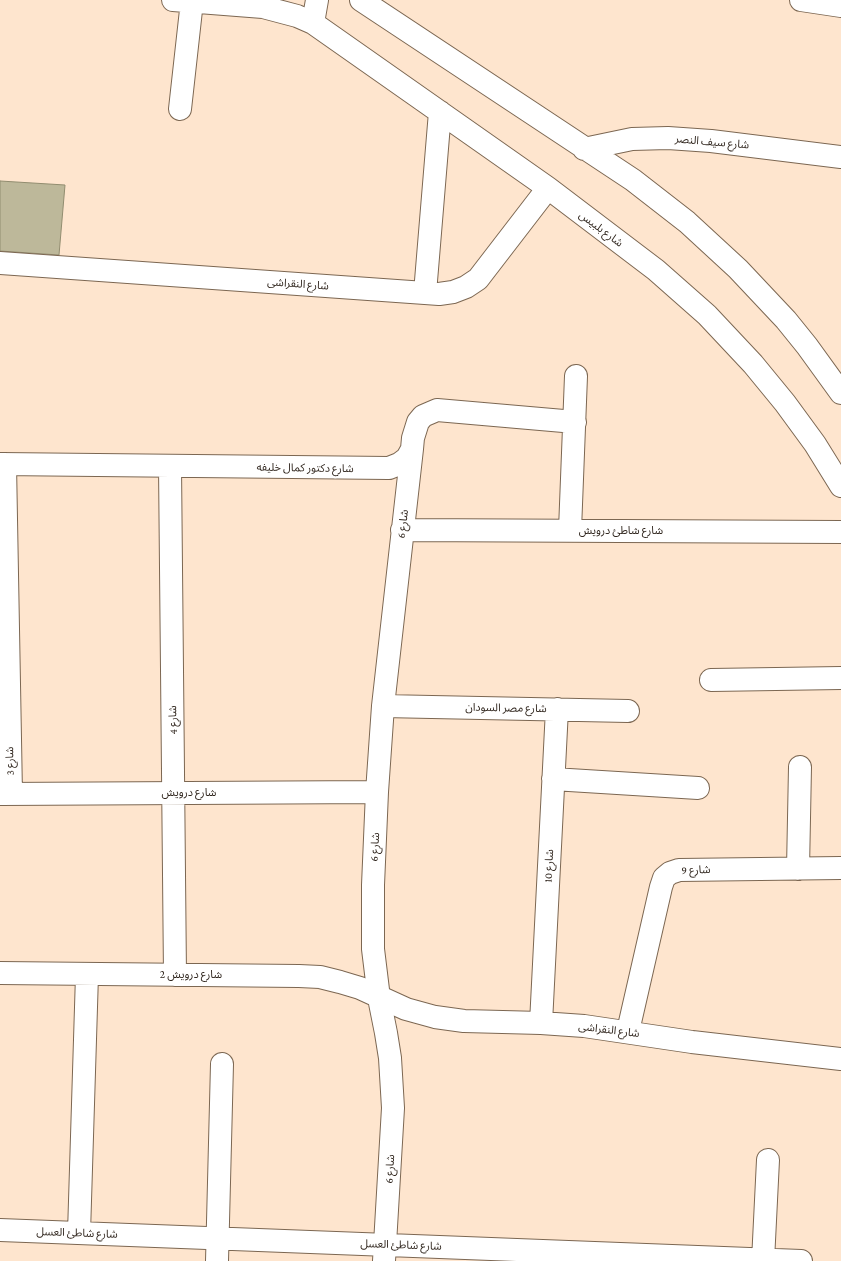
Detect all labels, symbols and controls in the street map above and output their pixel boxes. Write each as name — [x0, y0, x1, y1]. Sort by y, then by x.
street label: شارع سيف النصر — [674, 132, 750, 152]
street label: شارع بلبيس — [576, 208, 626, 250]
street label: شارع النقراشى — [267, 275, 329, 293]
street label: شارع دكتور كمال خليفه — [256, 461, 354, 475]
street label: شارع 6 — [395, 509, 411, 539]
street label: شارع شاطئ درويش — [579, 524, 663, 538]
street label: شارع مصر السودان — [465, 701, 547, 715]
street label: شارع 4 — [166, 705, 180, 735]
street label: شارع 3 — [3, 747, 17, 775]
street label: شارع درويش — [162, 786, 216, 800]
street label: شارع 6 — [368, 832, 382, 862]
street label: شارع 10 — [542, 849, 556, 883]
street label: شارع 9 — [681, 863, 711, 877]
street label: شارع درويش 2 — [160, 968, 222, 982]
street label: شارع النقراشى — [578, 1020, 640, 1040]
street label: شارع 6 — [383, 1154, 397, 1184]
street label: شارع شاطئ العسل — [36, 1225, 118, 1241]
street label: شارع شاطئ العسل — [360, 1237, 442, 1253]

